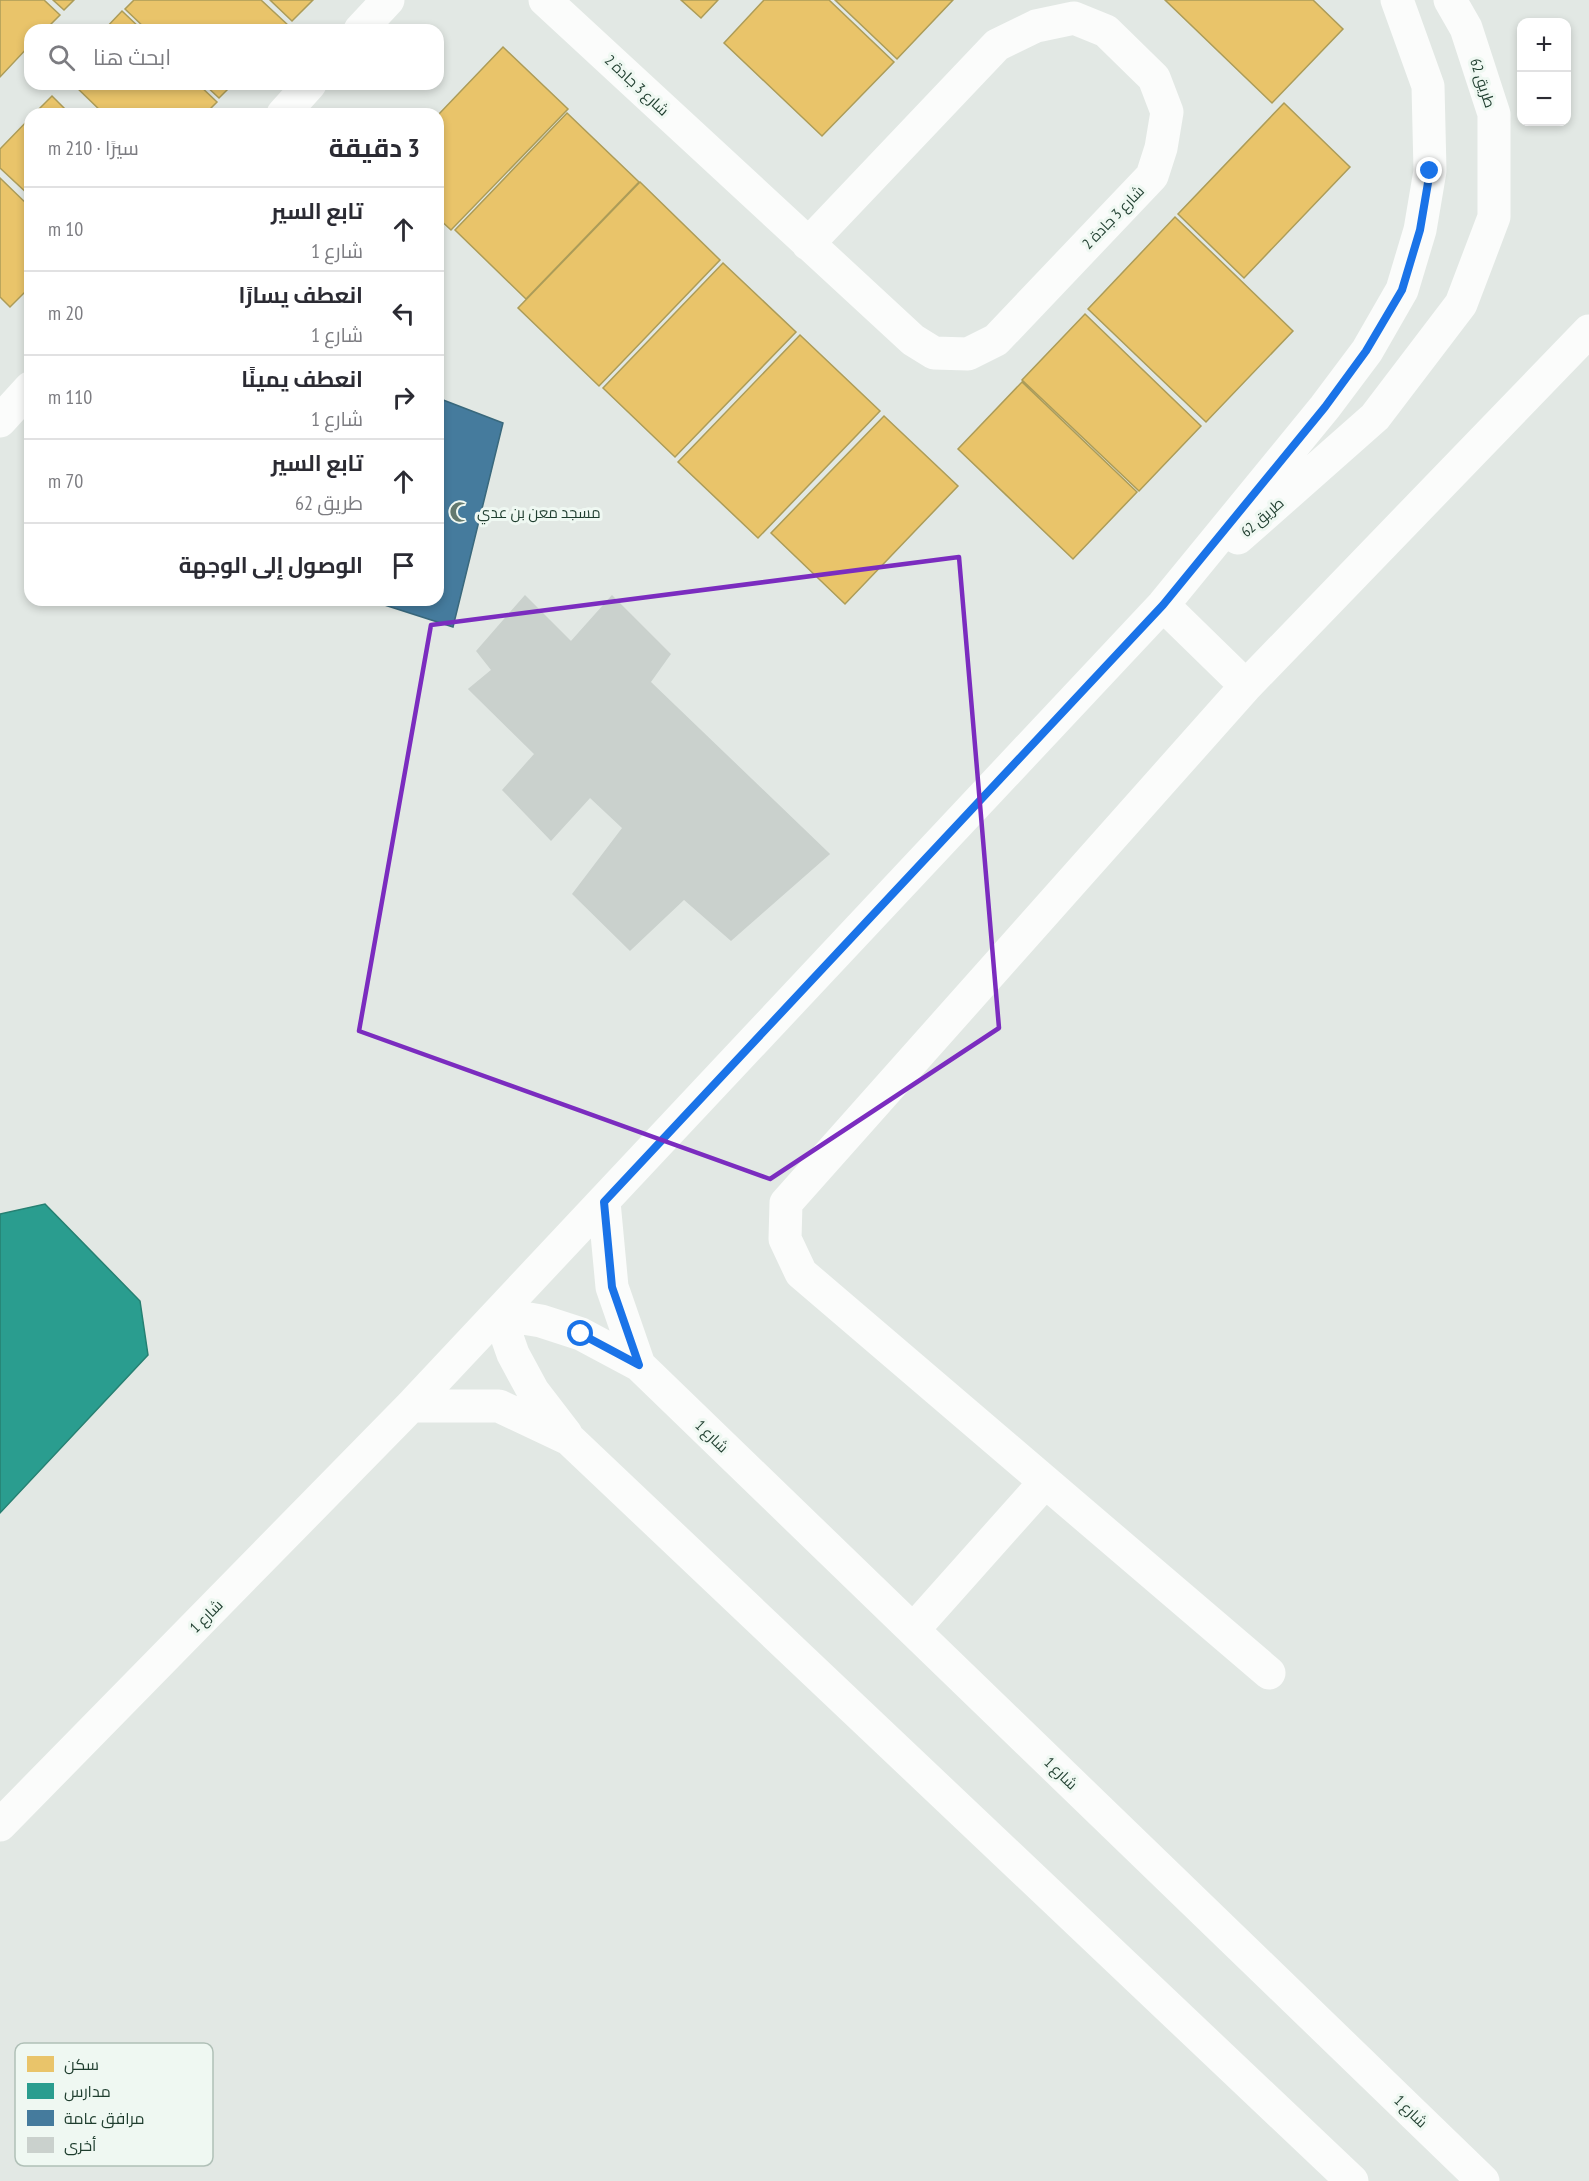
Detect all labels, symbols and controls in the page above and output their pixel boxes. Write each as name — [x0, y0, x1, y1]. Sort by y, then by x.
map controls — [1517, 18, 1571, 126]
button: + — [1517, 18, 1571, 72]
search box — [24, 24, 444, 90]
icon: search — [45, 41, 78, 74]
text: ابحث هنا — [93, 43, 171, 71]
street label: شارع 3 جادة 2 — [600, 50, 673, 121]
street label: طريق 62 — [1465, 56, 1500, 110]
button: − — [1517, 72, 1571, 126]
text: 3 دقيقة — [329, 131, 420, 164]
text: سيرًا · 210 m — [48, 135, 139, 161]
route end — [1416, 157, 1442, 183]
street label: شارع 3 جادة 2 — [1078, 181, 1149, 254]
text: تابع السير — [271, 197, 363, 225]
icon: ahead — [387, 213, 420, 246]
text: 10 m — [48, 216, 83, 242]
text: شارع 1 — [311, 238, 363, 264]
text: انعطف يسارًا — [239, 281, 363, 309]
icon: left — [387, 297, 420, 330]
text: 20 m — [48, 300, 83, 326]
text: شارع 1 — [311, 322, 363, 348]
text: انعطف يمينًا — [241, 365, 363, 393]
icon: right — [387, 381, 420, 414]
text: 110 m — [48, 384, 92, 410]
text: شارع 1 — [311, 406, 363, 432]
text: تابع السير — [271, 449, 363, 477]
icon: ahead — [387, 465, 420, 498]
text: 70 m — [48, 468, 83, 494]
text: طريق 62 — [295, 490, 363, 516]
street label: طريق 62 — [1237, 493, 1288, 542]
mosque icon: مسجد معن بن عدي — [448, 500, 472, 524]
place label: مسجد معن بن عدي — [477, 503, 601, 525]
icon: arrive — [387, 549, 420, 582]
text: الوصول إلى الوجهة — [179, 551, 363, 579]
route start — [567, 1320, 593, 1346]
street label: شارع 1 — [690, 1416, 733, 1458]
street label: شارع 1 — [185, 1595, 228, 1638]
street label: شارع 1 — [1039, 1753, 1082, 1795]
legend — [15, 2043, 213, 2166]
text: سكن — [64, 2054, 99, 2075]
text: مدارس — [64, 2081, 111, 2102]
street label: شارع 1 — [1389, 2091, 1432, 2133]
text: مرافق عامة — [64, 2108, 145, 2129]
text: أخرى — [64, 2135, 96, 2156]

